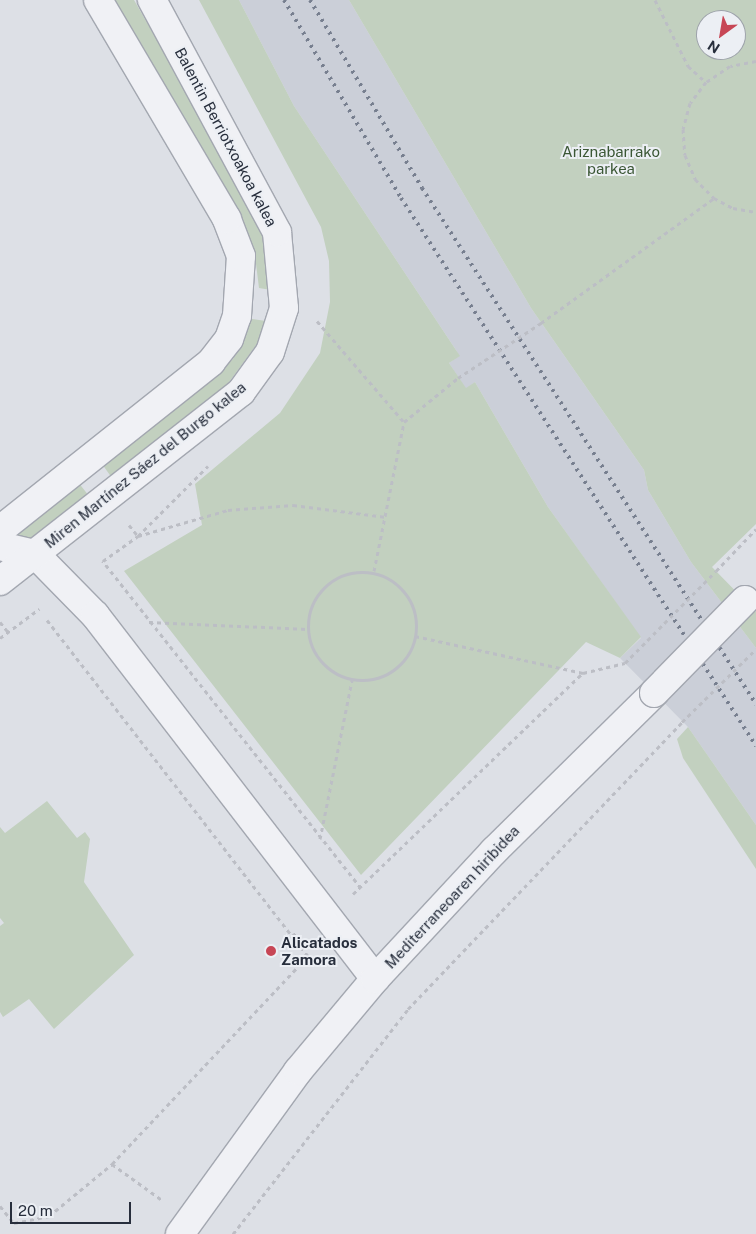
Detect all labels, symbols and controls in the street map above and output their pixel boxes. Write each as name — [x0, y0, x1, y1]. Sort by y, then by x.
north arrow — [696, 10, 746, 60]
text: N — [705, 37, 722, 57]
street label: Balentin Berriotxoakoa kalea — [171, 44, 281, 230]
park label: Ariznabarrako parkea — [562, 142, 660, 177]
street label: Miren Martínez Sáez del Burgo kalea — [40, 378, 250, 552]
street label: Mediterraneoaren hiribidea — [381, 822, 523, 972]
place label: Alicatados Zamora — [281, 933, 358, 968]
marker: Alicatados Zamora — [265, 945, 277, 957]
scale bar — [12, 1192, 134, 1224]
text: 20 m — [18, 1202, 53, 1219]

